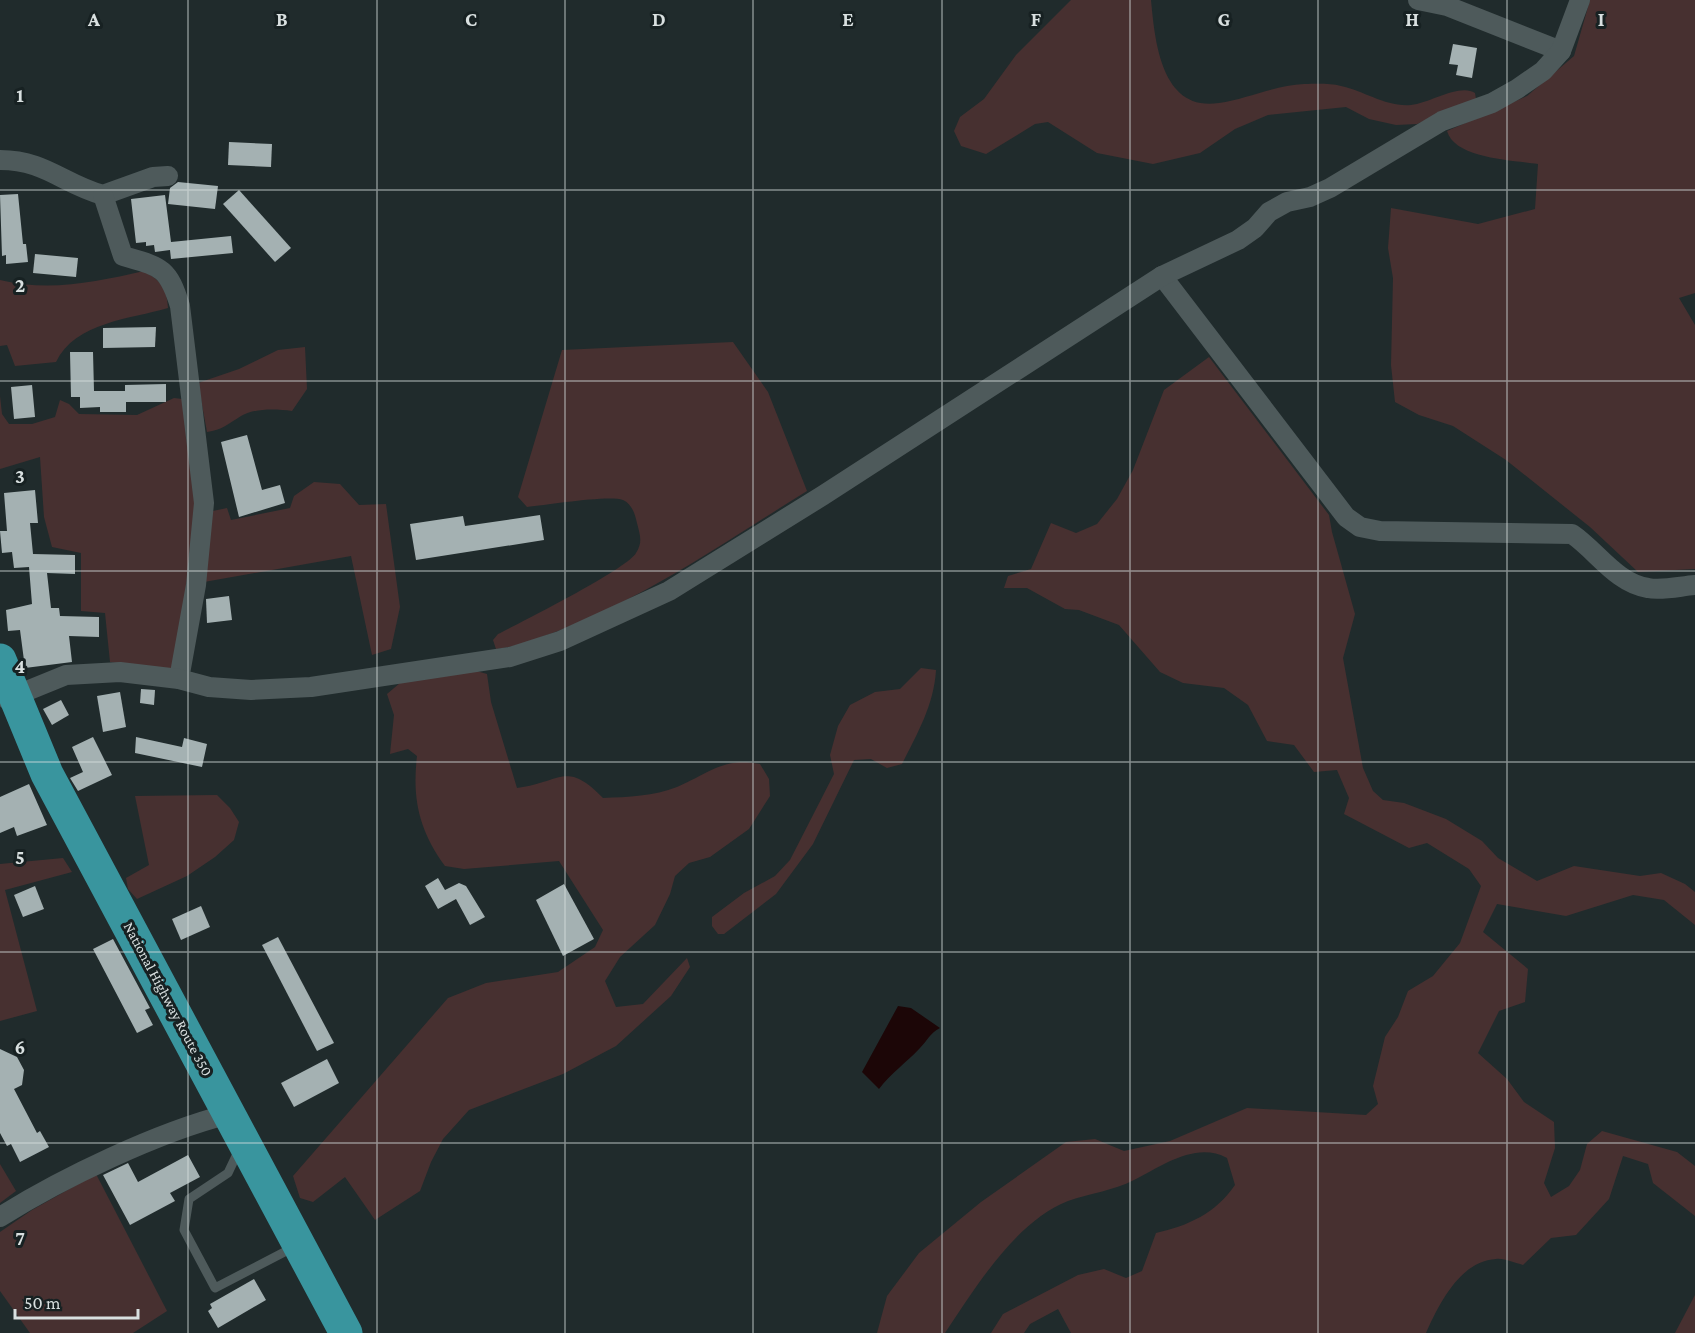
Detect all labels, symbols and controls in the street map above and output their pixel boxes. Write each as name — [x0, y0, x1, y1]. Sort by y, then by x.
text: A — [87, 8, 101, 30]
text: B — [276, 8, 288, 30]
text: C — [465, 8, 477, 30]
text: D — [652, 8, 666, 30]
text: E — [842, 8, 854, 30]
text: F — [1031, 8, 1042, 30]
text: G — [1218, 8, 1231, 30]
text: H — [1405, 8, 1419, 30]
text: I — [1598, 8, 1605, 30]
text: 1 — [16, 84, 24, 106]
text: 2 — [15, 274, 25, 296]
text: 3 — [15, 465, 25, 487]
text: 4 — [15, 655, 26, 677]
text: 5 — [15, 846, 25, 868]
street label: National Highway Route 350 — [120, 919, 215, 1079]
text: 6 — [15, 1036, 25, 1058]
text: 7 — [15, 1227, 25, 1249]
scale bar — [15, 1282, 138, 1320]
text: 50 m — [24, 1293, 61, 1313]

